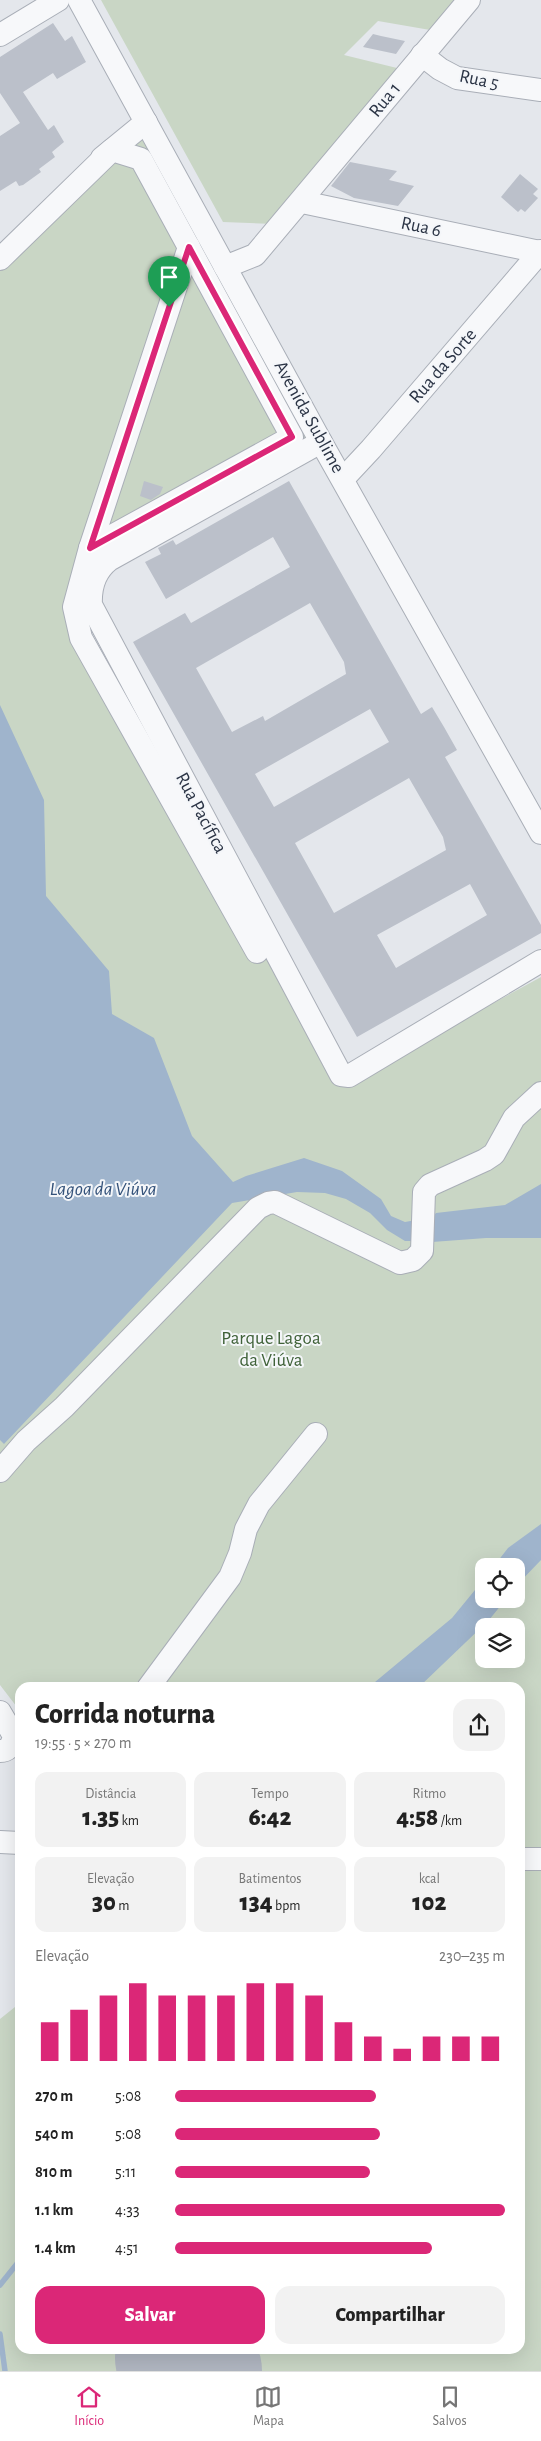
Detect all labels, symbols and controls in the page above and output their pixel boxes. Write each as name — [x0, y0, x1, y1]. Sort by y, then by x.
street label: Rua 5 — [458, 67, 500, 93]
street label: Rua 1 — [366, 79, 404, 121]
street label: Rua 6 — [399, 213, 443, 241]
pin — [148, 256, 190, 307]
icon: arrive — [155, 263, 183, 291]
street label: Rua da Sorte — [406, 325, 480, 407]
street label: Avenida Sublime — [270, 358, 348, 476]
street label: Rua Pacífica — [172, 770, 230, 857]
water label: Lagoa da Viúva — [50, 1179, 156, 1199]
park label: Parque Lagoa da Viúva — [221, 1329, 321, 1370]
map controls — [475, 1558, 525, 1668]
button: locate — [475, 1558, 525, 1608]
button: layers — [475, 1618, 525, 1668]
button: share — [453, 1699, 505, 1751]
text: Corrida noturna — [35, 1701, 215, 1729]
text: 19:55 · 5 × 270 m — [35, 1735, 132, 1751]
text: Distância — [85, 1787, 136, 1801]
text: Tempo — [251, 1787, 289, 1801]
text: Ritmo — [412, 1787, 446, 1801]
text: 1.35 — [82, 1805, 119, 1830]
text: 6:42 — [249, 1805, 291, 1830]
text: 4:58 — [396, 1805, 438, 1830]
text: km — [119, 1814, 139, 1828]
text: /km — [438, 1814, 462, 1828]
text: Elevação — [87, 1872, 134, 1886]
text: Batimentos — [238, 1872, 302, 1886]
text: kcal — [419, 1872, 440, 1886]
text: 30 — [92, 1890, 116, 1915]
text: 134 — [240, 1890, 273, 1915]
text: 102 — [412, 1890, 446, 1915]
text: m — [116, 1899, 129, 1913]
text: bpm — [273, 1899, 300, 1913]
text: Elevação — [35, 1948, 89, 1964]
text: 230–235 m — [439, 1948, 505, 1964]
text: 270 m — [35, 2088, 73, 2104]
text: 5:08 — [115, 2088, 141, 2104]
text: 540 m — [35, 2126, 74, 2142]
text: 5:08 — [115, 2126, 141, 2142]
text: 810 m — [35, 2164, 72, 2180]
text: 5:11 — [115, 2164, 136, 2180]
text: 1.1 km — [35, 2202, 73, 2218]
text: 4:33 — [115, 2202, 140, 2218]
text: 1.4 km — [35, 2240, 76, 2256]
text: 4:51 — [115, 2240, 139, 2256]
button: Salvar — [35, 2286, 265, 2344]
button: Compartilhar — [275, 2286, 505, 2344]
tab: Início — [74, 2383, 104, 2430]
tab: Mapa — [253, 2383, 284, 2430]
tab: Salvos — [433, 2383, 467, 2430]

